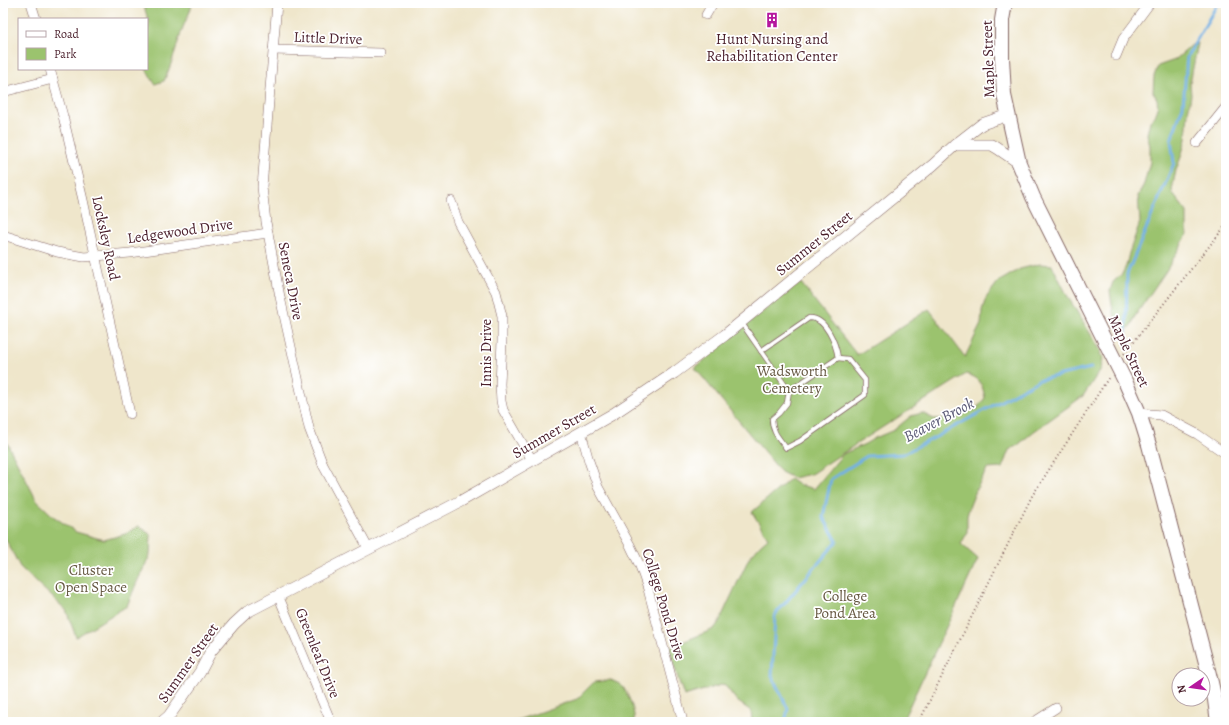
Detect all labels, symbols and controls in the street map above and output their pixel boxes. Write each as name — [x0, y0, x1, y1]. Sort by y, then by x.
building icon: Hunt Nursing and Rehabilitation Center — [763, 11, 781, 29]
legend — [18, 18, 148, 70]
street label: Maple Street — [977, 20, 999, 98]
text: Road — [54, 26, 80, 42]
street label: Little Drive — [293, 27, 363, 49]
place label: Hunt Nursing and Rehabilitation Center — [706, 29, 838, 66]
text: Park — [54, 46, 77, 62]
street label: Locksley Road — [87, 194, 125, 283]
street label: Summer Street — [771, 206, 857, 280]
street label: Ledgewood Drive — [126, 214, 234, 248]
street label: Seneca Drive — [274, 240, 308, 322]
street label: Maple Street — [1104, 312, 1155, 390]
street label: Innis Drive — [476, 318, 496, 387]
park label: Wadsworth Cemetery — [756, 361, 827, 398]
water label: Beaver Brook — [900, 392, 978, 448]
street label: Summer Street — [509, 399, 599, 463]
street label: College Pond Drive — [638, 546, 691, 662]
park label: Cluster Open Space — [55, 560, 127, 597]
park label: College Pond Area — [814, 586, 876, 623]
street label: Greenleaf Drive — [291, 605, 345, 701]
street label: Summer Street — [153, 619, 223, 707]
north arrow — [1171, 667, 1211, 707]
text: N — [1174, 684, 1190, 695]

